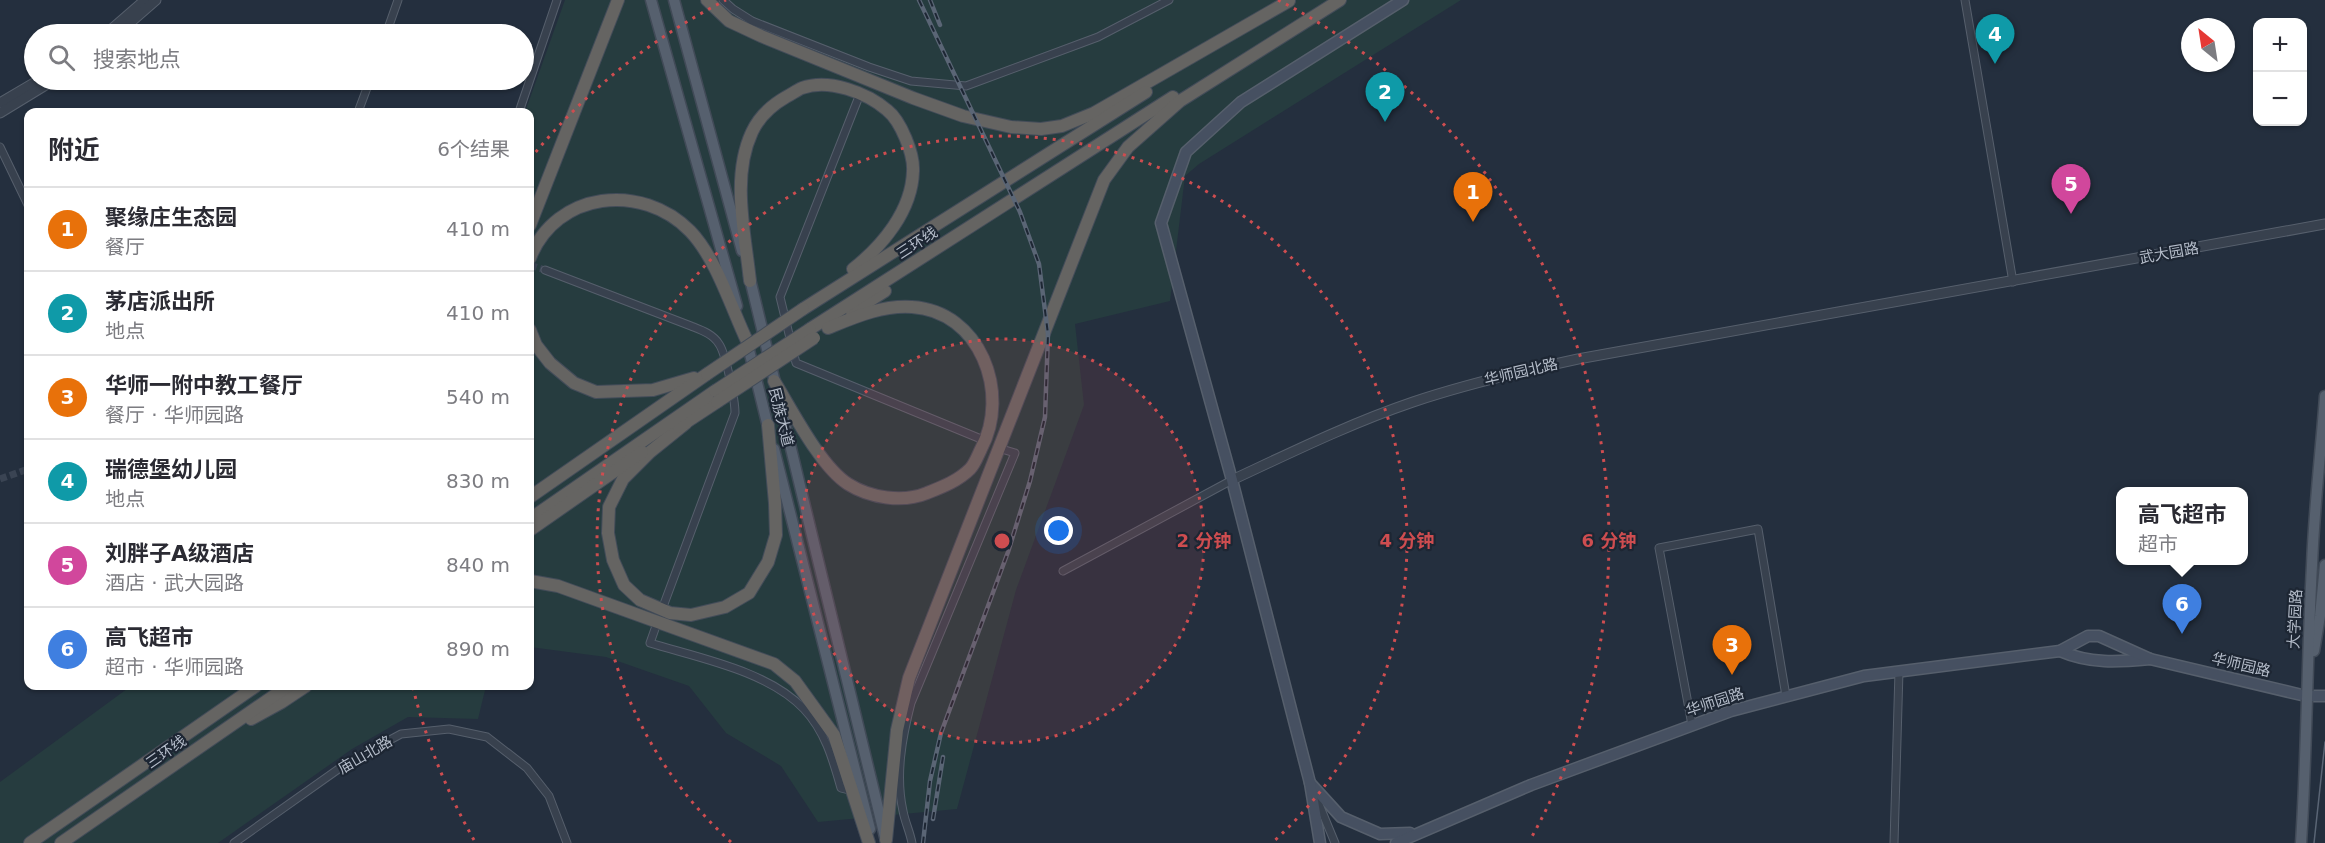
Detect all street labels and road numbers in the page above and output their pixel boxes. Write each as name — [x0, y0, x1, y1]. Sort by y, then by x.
street label: 三环线 — [893, 223, 941, 263]
street label: 武大园路 — [2138, 239, 2200, 267]
street label: 华师园北路 — [1482, 355, 1560, 389]
street label: 民族大道 — [765, 386, 797, 448]
street label: 大学园路 — [2284, 589, 2306, 649]
street label: 华师园路 — [2210, 649, 2272, 681]
street label: 华师园路 — [1684, 684, 1746, 720]
street label: 三环线 — [142, 732, 190, 772]
street label: 庙山北路 — [335, 732, 395, 778]

